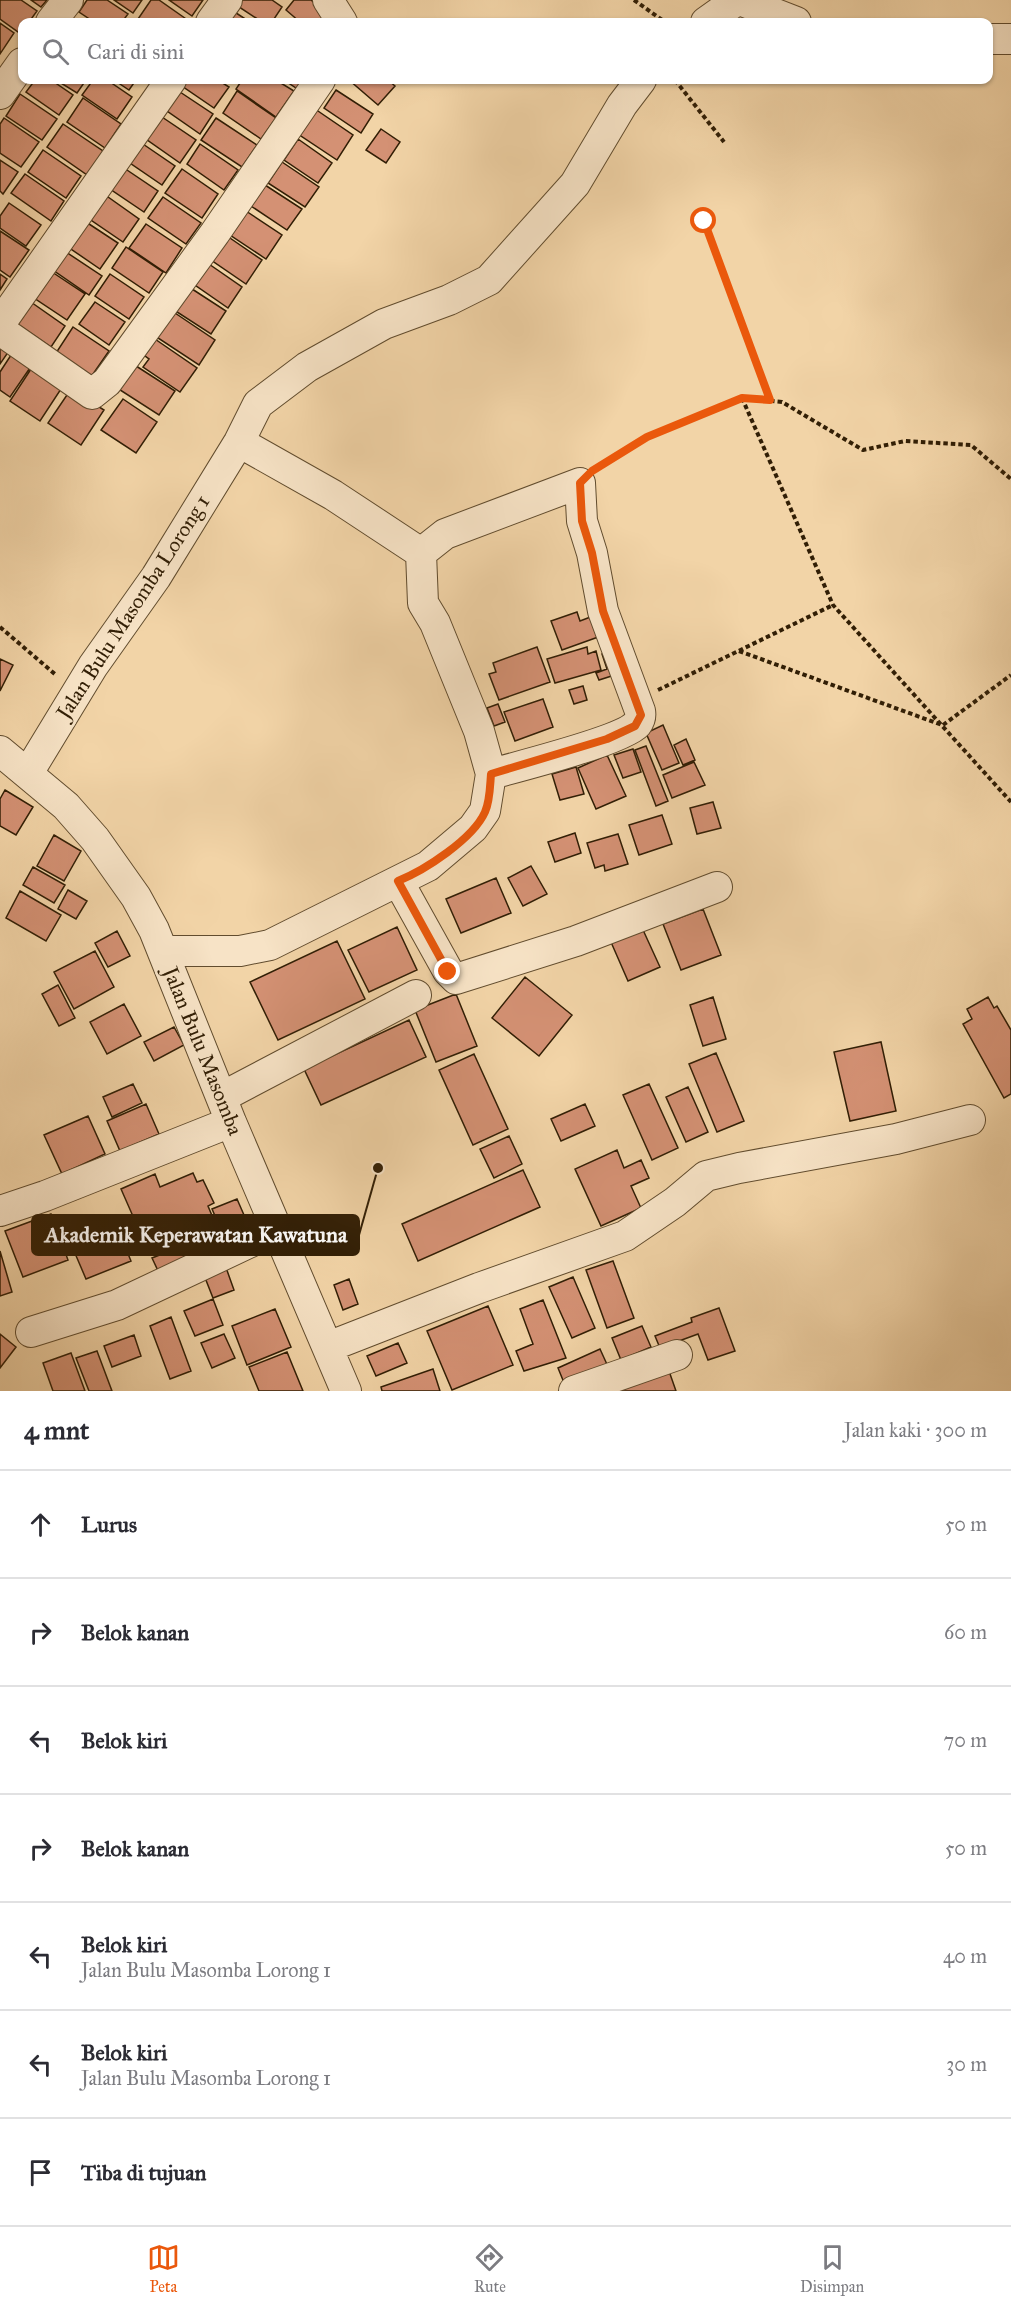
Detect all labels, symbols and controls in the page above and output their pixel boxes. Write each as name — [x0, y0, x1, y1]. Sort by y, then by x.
search box — [18, 18, 993, 84]
icon: search — [39, 35, 72, 68]
text: Cari di sini — [87, 38, 184, 65]
route start — [690, 207, 716, 233]
street label: Jalan Bulu Masomba Lorong 1 — [50, 490, 215, 726]
route end — [434, 958, 460, 984]
street label: Jalan Bulu Masomba — [157, 961, 249, 1139]
callout: Akademik Keperawatan Kawatuna — [32, 1215, 359, 1255]
text: Akademik Keperawatan Kawatuna — [43, 1221, 348, 1248]
text: 4 mnt — [24, 1414, 89, 1446]
text: Jalan kaki · 300 m — [844, 1418, 987, 1442]
icon: ahead — [24, 1508, 57, 1541]
text: Lurus — [81, 1511, 137, 1538]
text: 50 m — [945, 1512, 987, 1536]
icon: right — [24, 1616, 57, 1649]
text: Belok kanan — [81, 1619, 189, 1646]
text: 60 m — [944, 1620, 987, 1644]
icon: left — [24, 1724, 57, 1757]
text: Belok kiri — [81, 1727, 167, 1754]
text: 70 m — [944, 1728, 987, 1752]
icon: right — [24, 1832, 57, 1865]
text: Belok kanan — [81, 1835, 189, 1862]
text: 50 m — [945, 1836, 987, 1860]
text: Belok kiri — [81, 1931, 167, 1958]
icon: left — [24, 1940, 57, 1973]
text: 40 m — [943, 1944, 987, 1968]
text: Jalan Bulu Masomba Lorong 1 — [81, 1958, 331, 1982]
text: Belok kiri — [81, 2039, 167, 2066]
icon: left — [24, 2048, 57, 2081]
text: 30 m — [946, 2052, 987, 2076]
text: Jalan Bulu Masomba Lorong 1 — [81, 2066, 331, 2090]
icon: arrive — [24, 2156, 57, 2189]
text: Tiba di tujuan — [81, 2159, 206, 2186]
tab: Peta — [147, 2241, 180, 2296]
tab: Rute — [473, 2241, 506, 2296]
tab: Disimpan — [800, 2241, 864, 2296]

